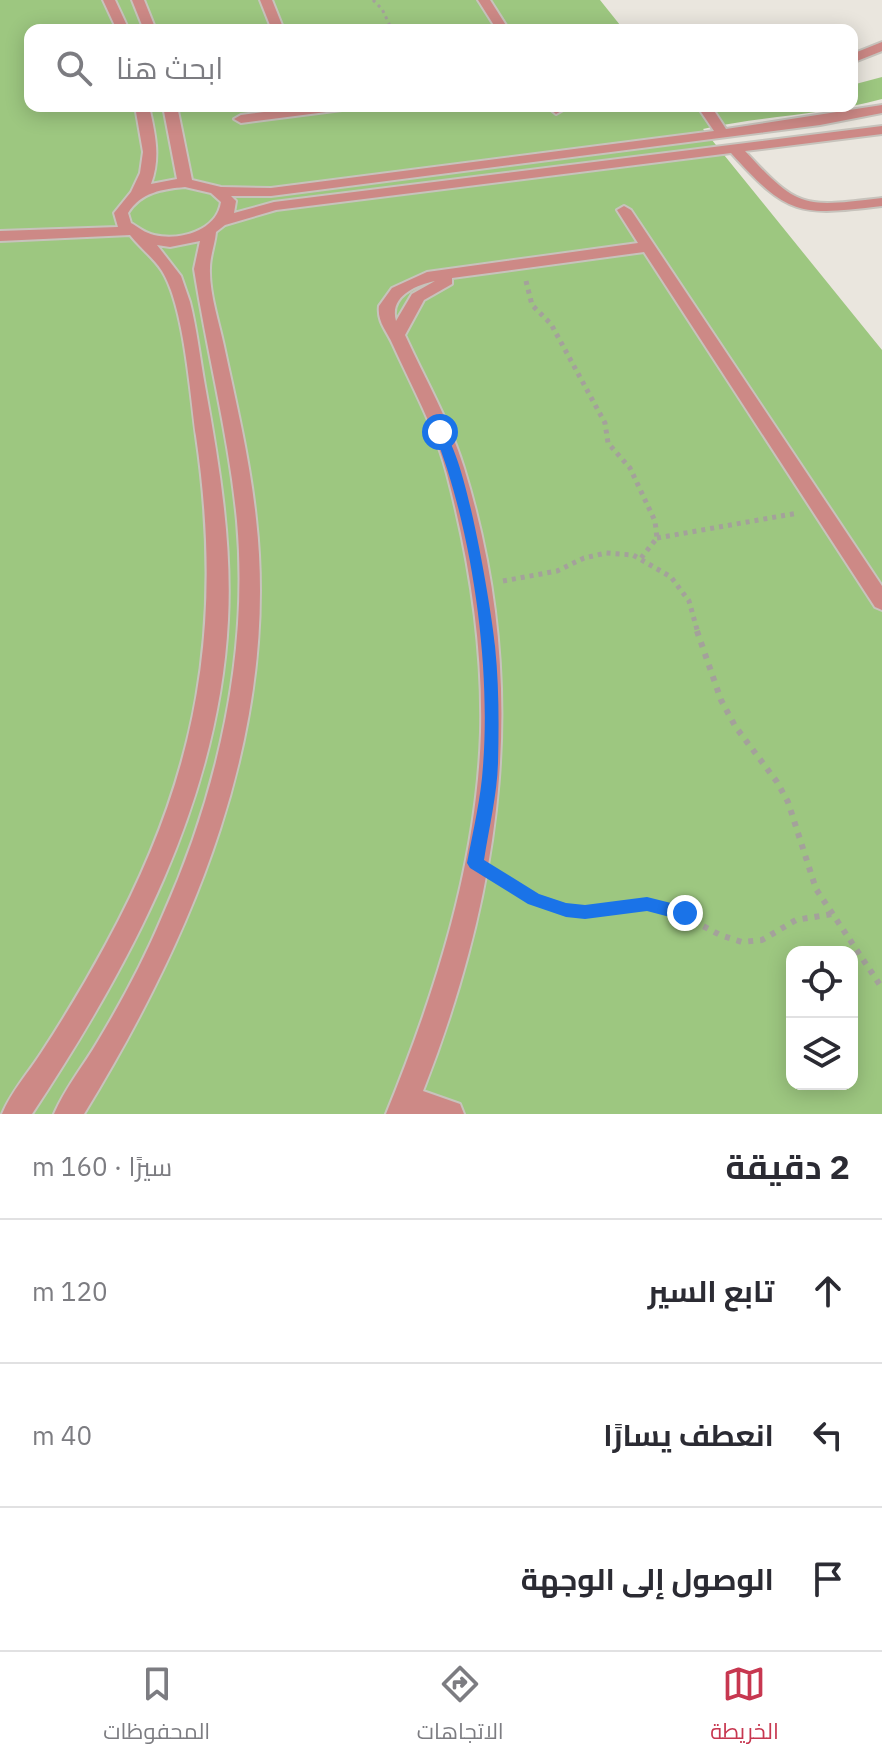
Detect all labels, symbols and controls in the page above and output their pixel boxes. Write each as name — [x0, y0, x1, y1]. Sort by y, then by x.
search box — [24, 24, 858, 112]
icon: search — [52, 46, 96, 90]
text: ابحث هنا — [116, 48, 223, 87]
route start — [422, 414, 458, 450]
route end — [667, 895, 703, 931]
map controls — [786, 946, 858, 1090]
button: locate — [786, 946, 858, 1018]
button: layers — [786, 1018, 858, 1090]
text: 2 دقيقة — [725, 1144, 850, 1188]
text: سيرًا · 160 m — [32, 1149, 172, 1183]
icon: ahead — [806, 1269, 850, 1313]
text: تابع السير — [648, 1271, 774, 1310]
text: 120 m — [32, 1274, 108, 1308]
icon: left — [806, 1413, 850, 1457]
text: انعطف يسارًا — [603, 1415, 774, 1454]
text: 40 m — [32, 1418, 92, 1452]
icon: arrive — [806, 1557, 850, 1601]
text: الوصول إلى الوجهة — [521, 1559, 774, 1598]
tab: المحفوظات — [103, 1662, 210, 1752]
tab: الاتجاهات — [417, 1662, 504, 1752]
tab: الخريطة — [710, 1662, 779, 1752]

